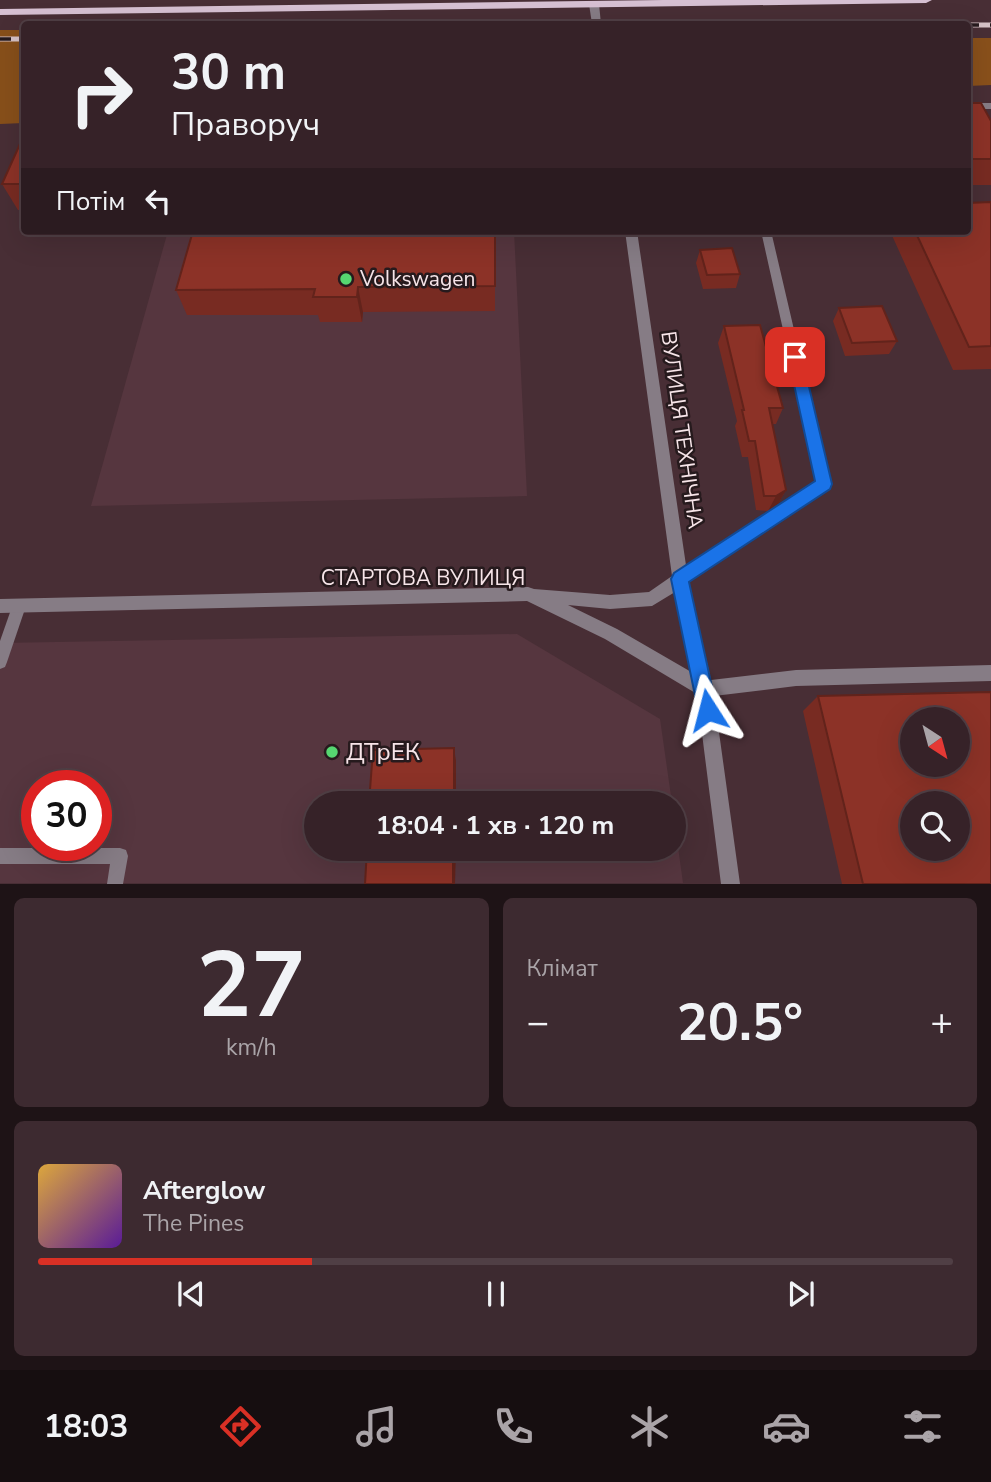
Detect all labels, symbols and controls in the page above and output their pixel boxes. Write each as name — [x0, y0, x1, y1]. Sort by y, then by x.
text: 30 m — [171, 39, 286, 106]
icon: right — [56, 49, 147, 140]
text: Праворуч — [171, 103, 320, 146]
icon: left — [139, 182, 177, 220]
text: Потім — [56, 184, 125, 219]
place label: Volkswagen — [359, 265, 475, 293]
marker: Volkswagen — [338, 271, 354, 287]
pin — [765, 327, 825, 387]
street label: ВУЛИЦЯ ТЕХНІЧНА — [654, 329, 710, 531]
icon: arrive — [776, 338, 814, 376]
street label: СТАРТОВА ВУЛИЦЯ — [321, 564, 525, 592]
position arrow — [671, 673, 745, 747]
north arrow — [900, 707, 970, 777]
map controls — [900, 707, 970, 861]
place label: ДТрЕК — [346, 736, 421, 768]
marker: ДТрЕК — [324, 744, 340, 760]
speed limit sign: 30 — [21, 770, 112, 861]
button: search — [900, 791, 970, 861]
text: 18:04 · 1 хв · 120 m — [376, 808, 614, 843]
text: 27 — [197, 924, 306, 1048]
text: Клімат — [527, 953, 598, 984]
text: 20.5° — [677, 987, 803, 1058]
text: − — [527, 997, 549, 1048]
text: + — [930, 997, 953, 1048]
text: km/h — [226, 1032, 277, 1063]
text: Afterglow — [143, 1173, 266, 1208]
text: The Pines — [143, 1208, 244, 1239]
icon: previous — [172, 1275, 210, 1313]
icon: pause — [477, 1275, 515, 1313]
icon: next — [782, 1275, 820, 1313]
icon: directions — [216, 1402, 265, 1451]
icon: music — [352, 1402, 401, 1451]
icon: phone — [489, 1402, 538, 1451]
icon: climate — [625, 1402, 674, 1451]
icon: car — [762, 1402, 811, 1451]
icon: filters — [898, 1402, 947, 1451]
text: 18:03 — [44, 1405, 128, 1448]

